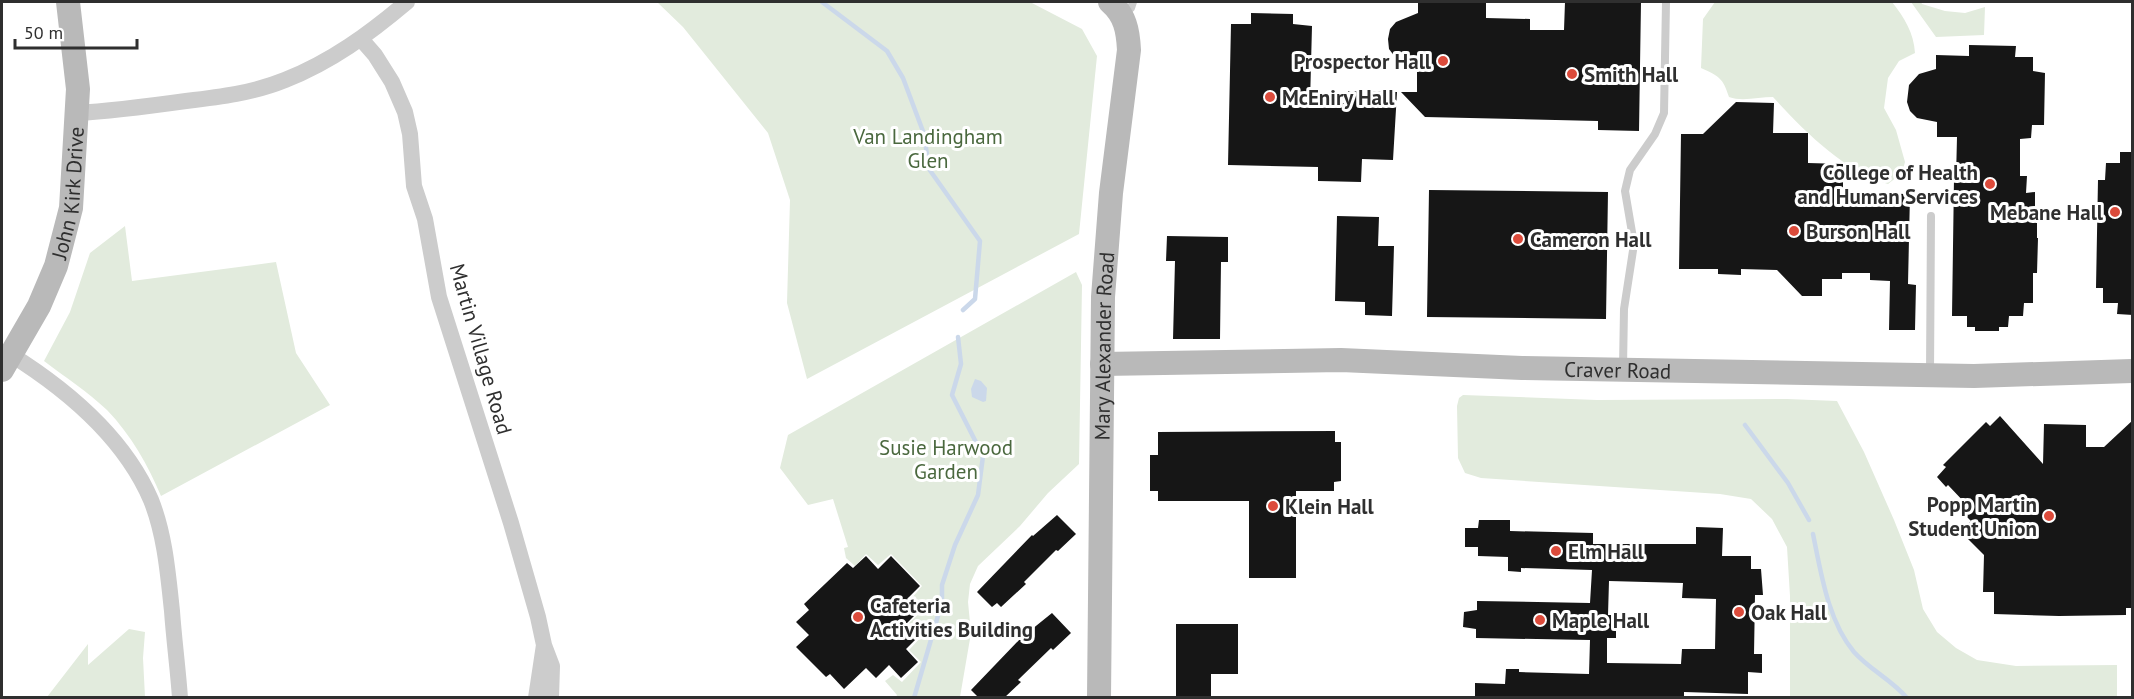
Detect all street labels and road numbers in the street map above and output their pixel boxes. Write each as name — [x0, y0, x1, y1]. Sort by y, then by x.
street label: John Kirk Drive — [45, 126, 89, 263]
street label: Mary Alexander Road — [1088, 251, 1120, 441]
street label: Martin Village Road — [444, 261, 518, 437]
street label: Craver Road — [1564, 355, 1672, 384]

